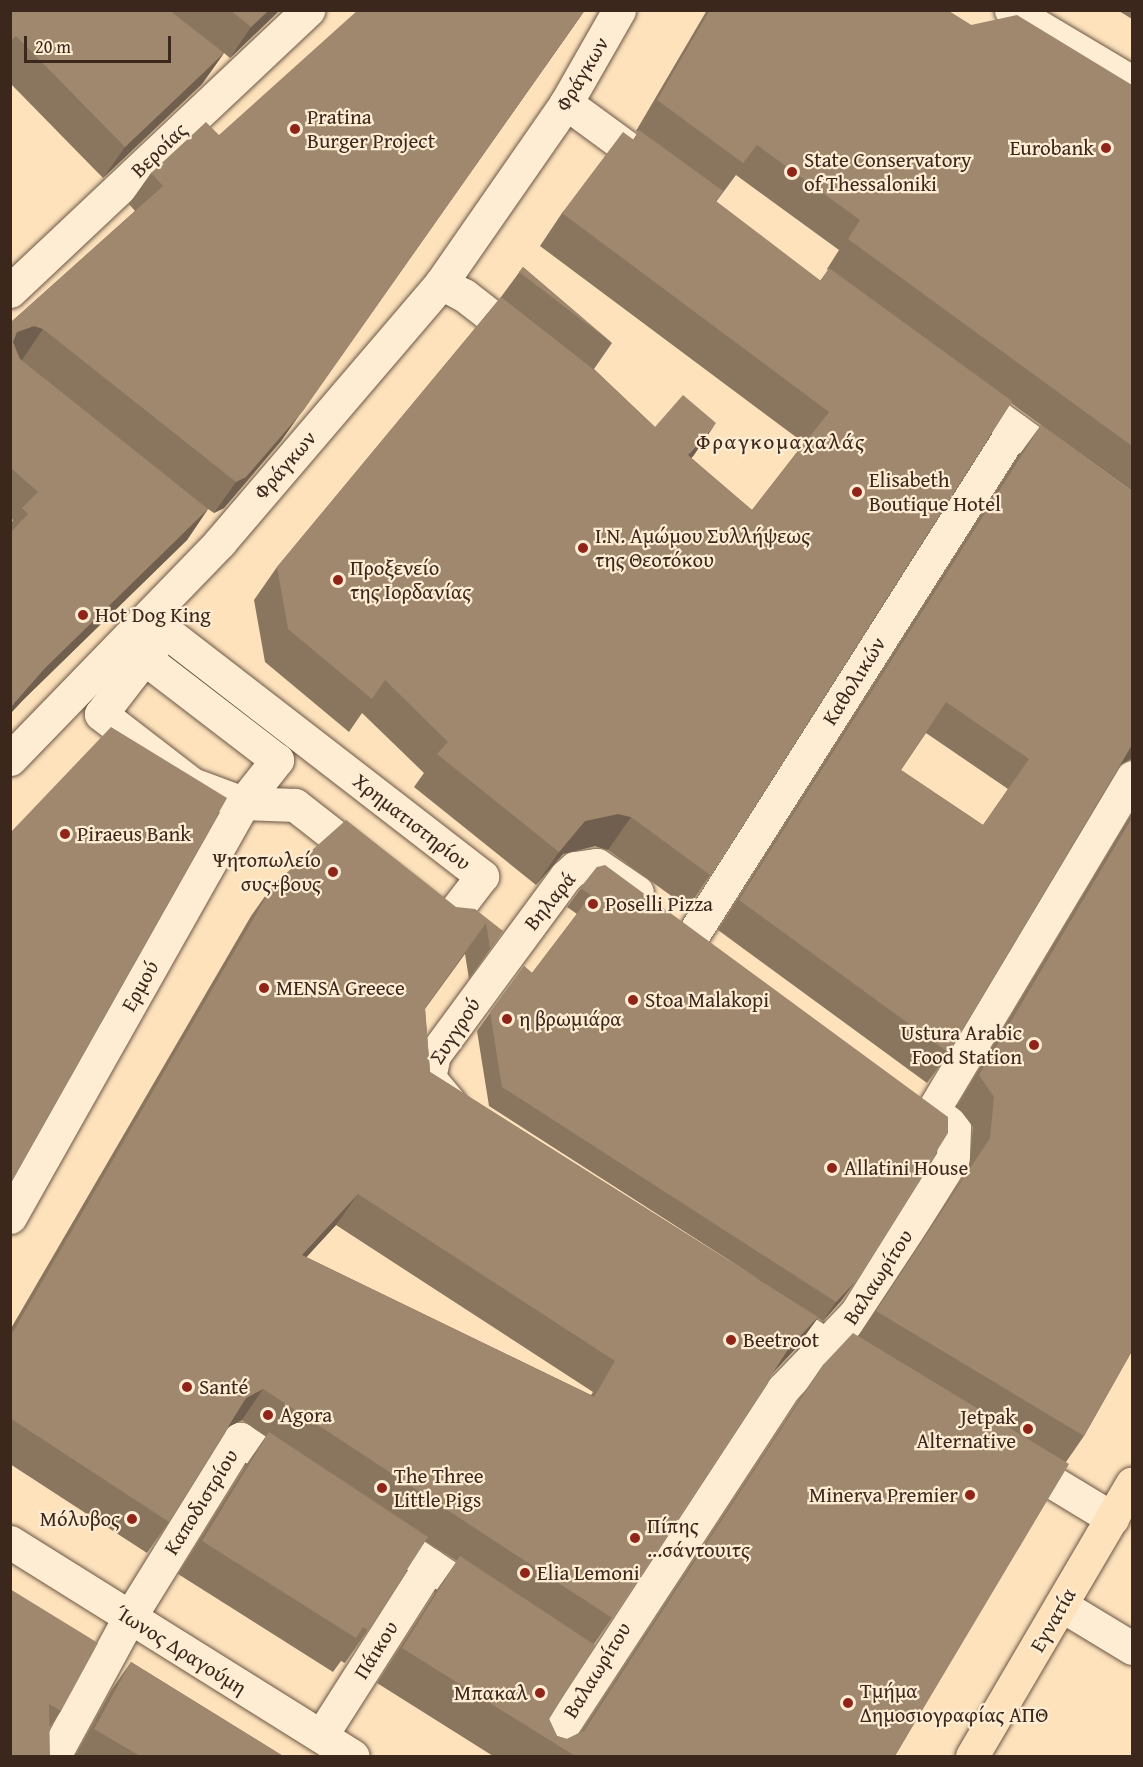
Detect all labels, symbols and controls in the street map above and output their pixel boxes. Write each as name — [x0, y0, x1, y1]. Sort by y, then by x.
scale bar — [27, 24, 174, 62]
street label: Φράγκων — [550, 32, 614, 116]
text: 20 m — [35, 33, 71, 60]
place label: Pratina Burger Project — [307, 104, 435, 154]
street label: Βεροίας — [126, 117, 192, 183]
marker: Pratina Burger Project — [288, 122, 302, 136]
place label: Eurobank — [1010, 135, 1094, 161]
marker: Eurobank — [1099, 141, 1113, 155]
place label: State Conservatory of Thessaloniki — [804, 147, 971, 197]
marker: State Conservatory of Thessaloniki — [785, 165, 799, 179]
street label: Φράγκων — [248, 426, 322, 504]
district label: Φραγκομαχαλάς — [696, 429, 866, 455]
place label: Elisabeth Boutique Hotel — [869, 467, 1001, 517]
marker: Elisabeth Boutique Hotel — [850, 485, 864, 499]
place label: I.N. Αμώμου Συλλήψεως της Θεοτόκου — [595, 523, 810, 573]
marker: I.N. Αμώμου Συλλήψεως της Θεοτόκου — [576, 541, 590, 555]
place label: Προξενείο της Ιορδανίας — [350, 555, 471, 605]
marker: Προξενείο της Ιορδανίας — [331, 573, 345, 587]
place label: Hot Dog King — [95, 602, 211, 628]
marker: Hot Dog King — [76, 608, 90, 622]
street label: Καθολικών — [817, 632, 891, 730]
street label: Χρηματιστηρίου — [348, 768, 476, 876]
place label: Piraeus Bank — [77, 821, 191, 847]
marker: Piraeus Bank — [58, 827, 72, 841]
place label: Ψητοπωλείο συς+βους — [212, 847, 321, 897]
marker: Ψητοπωλείο συς+βους — [326, 865, 340, 879]
street label: Βηλαρά — [519, 867, 581, 935]
place label: Poselli Pizza — [605, 891, 713, 917]
marker: Poselli Pizza — [586, 897, 600, 911]
street label: Ερμού — [116, 956, 164, 1016]
place label: MENSA Greece — [276, 975, 405, 1001]
marker: MENSA Greece — [257, 981, 271, 995]
place label: Stoa Malakopi — [645, 987, 769, 1013]
street label: Συγγρού — [424, 993, 486, 1069]
marker: Stoa Malakopi — [626, 993, 640, 1007]
place label: η βρωμιάρα — [519, 1006, 622, 1032]
marker: η βρωμιάρα — [500, 1012, 514, 1026]
place label: Ustura Arabic Food Station — [901, 1020, 1022, 1070]
marker: Ustura Arabic Food Station — [1027, 1038, 1041, 1052]
place label: Allatini House — [844, 1155, 968, 1181]
marker: Allatini House — [825, 1161, 839, 1175]
street label: Βαλαωρίτου — [838, 1225, 918, 1329]
place label: Beetroot — [743, 1327, 819, 1353]
marker: Beetroot — [724, 1333, 738, 1347]
place label: Santé — [199, 1374, 248, 1400]
marker: Santé — [180, 1380, 194, 1394]
place label: Agora — [280, 1402, 332, 1428]
place label: Jetpak Alternative — [917, 1404, 1016, 1454]
marker: Agora — [261, 1408, 275, 1422]
marker: Jetpak Alternative — [1021, 1422, 1035, 1436]
street label: Καποδιστρίου — [158, 1444, 244, 1560]
place label: The Three Little Pigs — [394, 1463, 484, 1513]
marker: The Three Little Pigs — [375, 1481, 389, 1495]
place label: Minerva Premier — [809, 1482, 958, 1508]
marker: Minerva Premier — [963, 1488, 977, 1502]
place label: Μόλυβος — [40, 1506, 120, 1532]
marker: Μόλυβος — [125, 1512, 139, 1526]
place label: Πίπης ...σάντουιτς — [647, 1513, 750, 1563]
marker: Πίπης ...σάντουιτς — [628, 1531, 642, 1545]
place label: Elia Lemoni — [537, 1560, 640, 1586]
marker: Elia Lemoni — [518, 1566, 532, 1580]
street label: Εγνατία — [1025, 1583, 1081, 1657]
street label: Ίωνος Δραγούμη — [111, 1600, 251, 1700]
street label: Πάικου — [348, 1616, 404, 1684]
street label: Βαλαωρίτου — [558, 1617, 636, 1723]
place label: Τμήμα Δημοσιογραφίας ΑΠΘ — [860, 1678, 1048, 1728]
place label: Μπακαλ — [454, 1680, 528, 1706]
marker: Μπακαλ — [533, 1686, 547, 1700]
marker: Τμήμα Δημοσιογραφίας ΑΠΘ — [841, 1696, 855, 1710]

